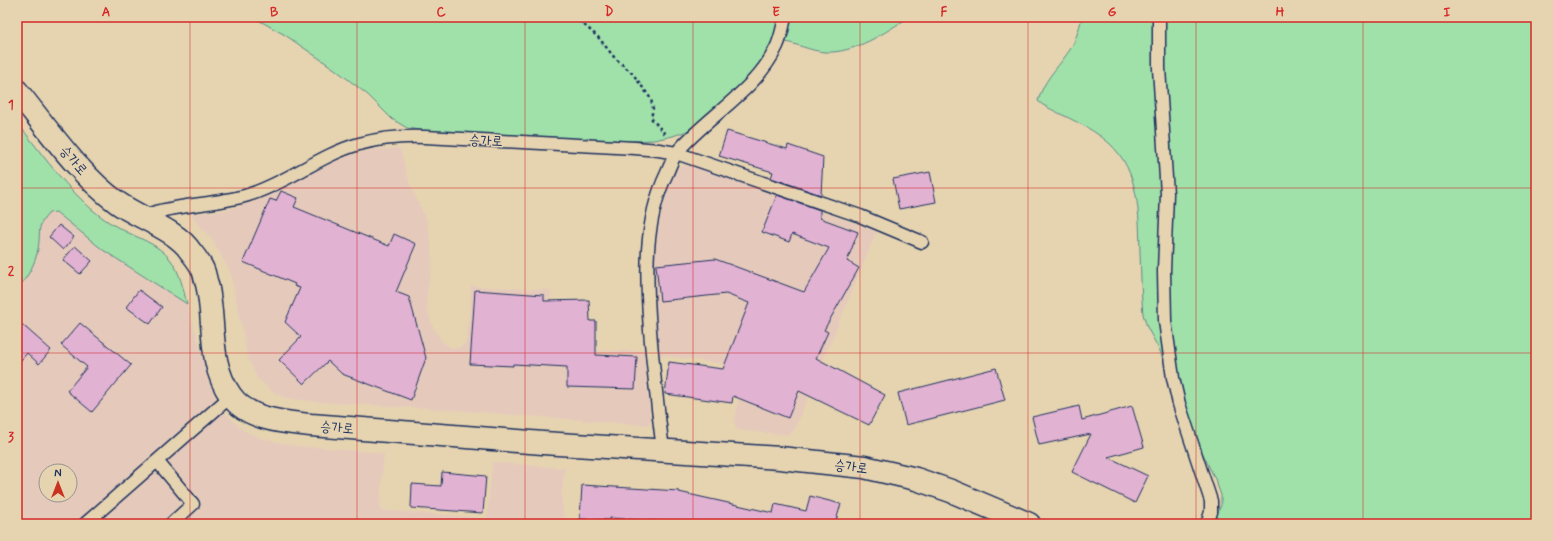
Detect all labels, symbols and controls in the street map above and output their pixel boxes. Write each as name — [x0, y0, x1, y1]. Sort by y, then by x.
text: A — [102, 4, 110, 21]
text: B — [270, 4, 279, 21]
text: C — [436, 4, 446, 21]
text: D — [605, 4, 614, 21]
text: E — [772, 4, 780, 21]
text: F — [941, 4, 948, 21]
text: G — [1108, 4, 1117, 21]
text: H — [1276, 4, 1285, 21]
text: I — [1444, 4, 1451, 21]
text: 1 — [8, 97, 14, 114]
street label: 승가로 — [469, 131, 503, 151]
street label: 승가로 — [55, 142, 91, 179]
text: 2 — [8, 263, 15, 280]
street label: 승가로 — [319, 418, 354, 438]
text: 3 — [8, 429, 14, 446]
street label: 승가로 — [833, 456, 869, 478]
north arrow — [38, 463, 78, 503]
text: N — [54, 467, 62, 481]

